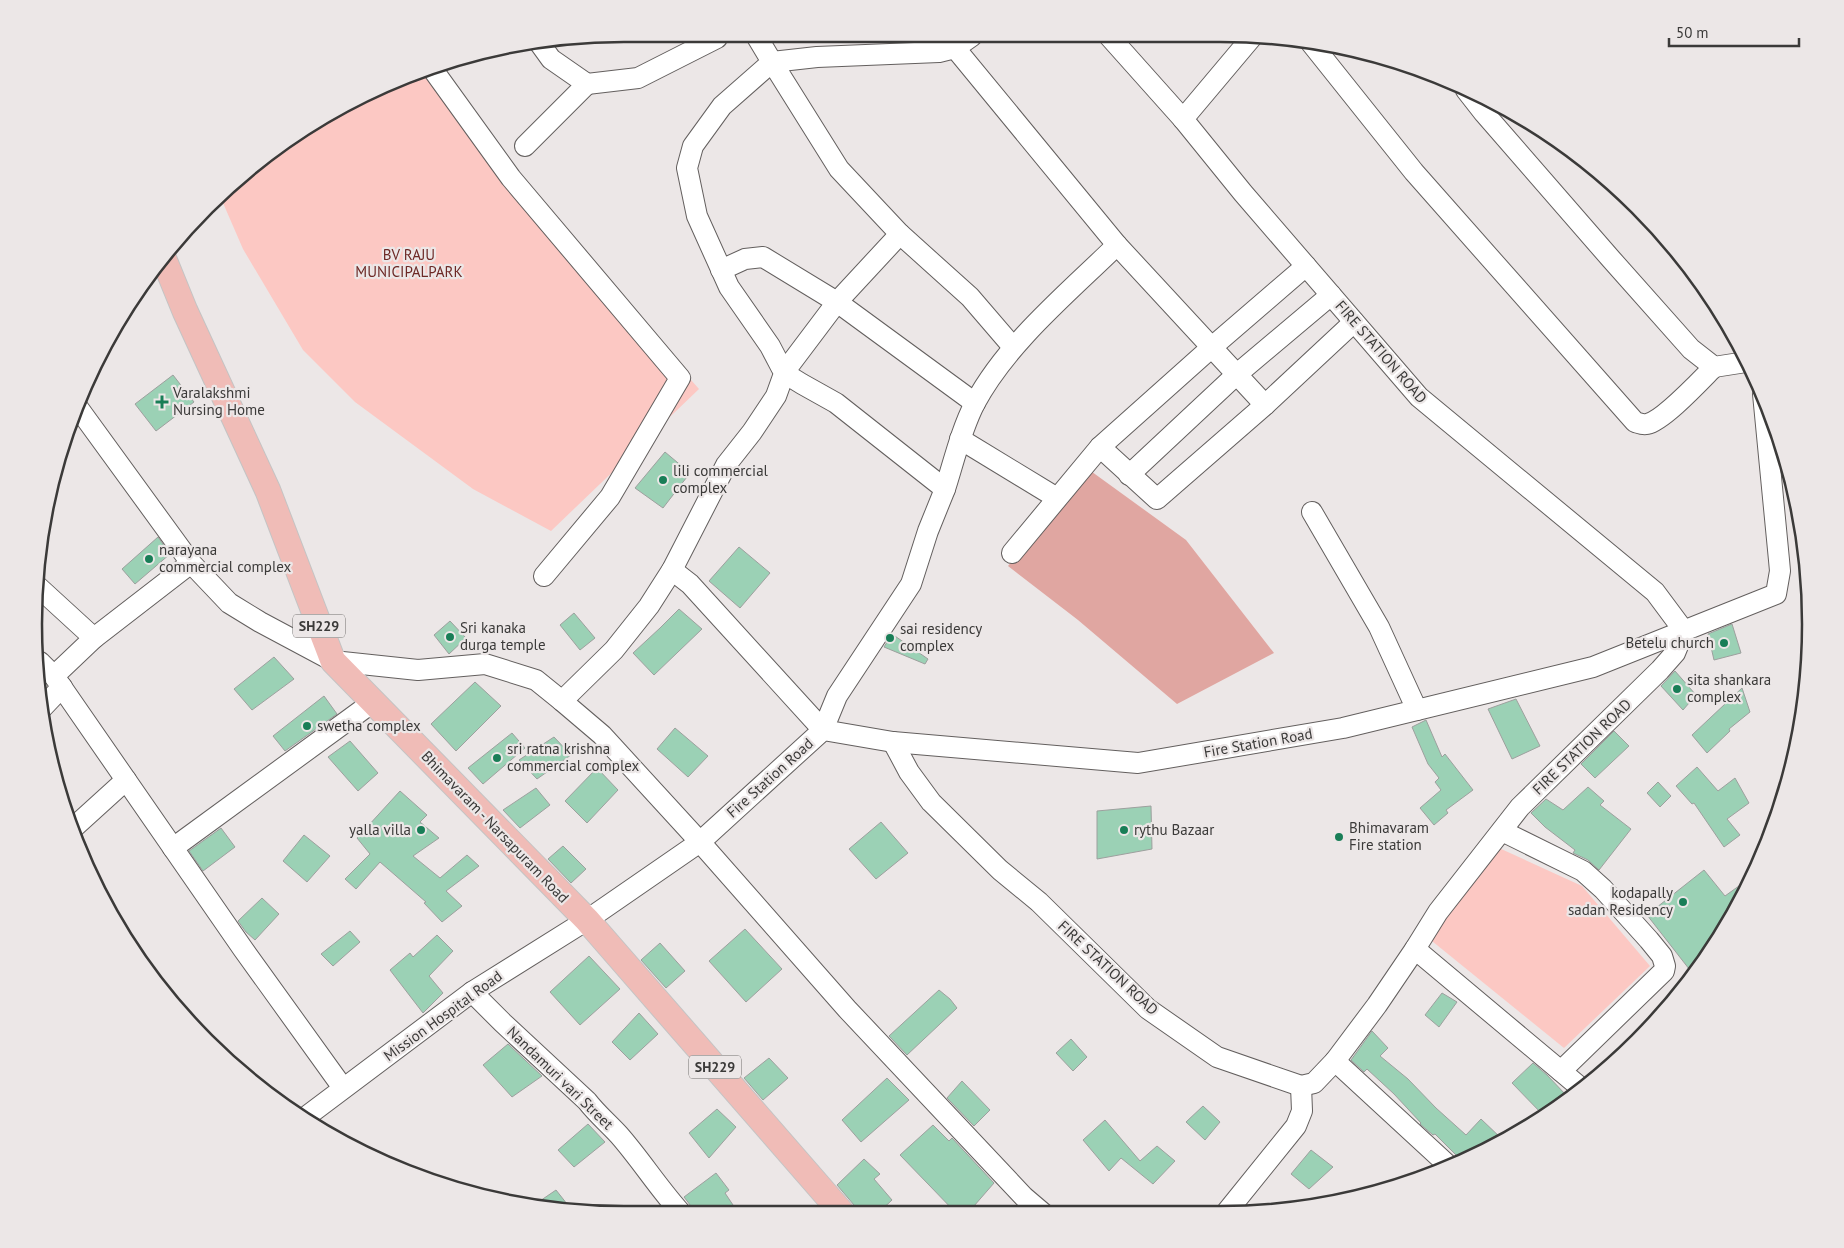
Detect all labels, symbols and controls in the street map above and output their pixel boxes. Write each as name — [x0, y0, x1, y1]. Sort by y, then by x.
scale bar — [1669, 15, 1799, 47]
text: 50 m — [1676, 23, 1709, 42]
park label: BV RAJU MUNICIPALPARK — [355, 245, 463, 281]
street label: FIRE STATION ROAD — [1332, 296, 1431, 407]
place label: Varalakshmi Nursing Home — [172, 383, 265, 419]
marker: Varalakshmi Nursing Home — [155, 395, 169, 409]
place label: lili commercial complex — [673, 461, 769, 497]
marker: lili commercial complex — [657, 474, 669, 486]
place label: narayana commercial complex — [159, 540, 292, 576]
marker: narayana commercial complex — [143, 553, 155, 565]
road number: SH229 — [293, 614, 345, 638]
place label: Sri kanaka durga temple — [460, 618, 546, 654]
place label: sai residency complex — [900, 619, 982, 655]
marker: Sri kanaka durga temple — [444, 631, 456, 643]
marker: sai residency complex — [884, 632, 896, 644]
place label: Betelu church — [1625, 633, 1714, 652]
marker: Betelu church — [1718, 637, 1730, 649]
place label: sita shankara complex — [1687, 670, 1771, 706]
marker: sita shankara complex — [1671, 683, 1683, 695]
street label: FIRE STATION ROAD — [1528, 695, 1635, 799]
place label: swetha complex — [317, 716, 421, 735]
marker: swetha complex — [301, 720, 313, 732]
street label: Fire Station Road — [1202, 724, 1314, 761]
street label: Fire Station Road — [722, 734, 817, 822]
place label: sri ratna krishna commercial complex — [507, 739, 640, 775]
street label: Bhimavaram - Narsapuram Road — [418, 747, 573, 907]
marker: sri ratna krishna commercial complex — [491, 752, 503, 764]
place label: Bhimavaram Fire station — [1349, 818, 1429, 854]
place label: yalla villa — [349, 820, 411, 839]
place label: rythu Bazaar — [1134, 820, 1214, 839]
marker: yalla villa — [415, 824, 427, 836]
marker: rythu Bazaar — [1118, 824, 1130, 836]
marker: Bhimavaram Fire station — [1333, 831, 1345, 843]
place label: kodapally sadan Residency — [1568, 883, 1673, 919]
marker: kodapally sadan Residency — [1677, 896, 1689, 908]
street label: FIRE STATION ROAD — [1054, 916, 1162, 1019]
street label: Mission Hospital Road — [380, 966, 506, 1065]
street label: Nandamuri vari Street — [503, 1022, 617, 1133]
road number: SH229 — [689, 1056, 741, 1078]

